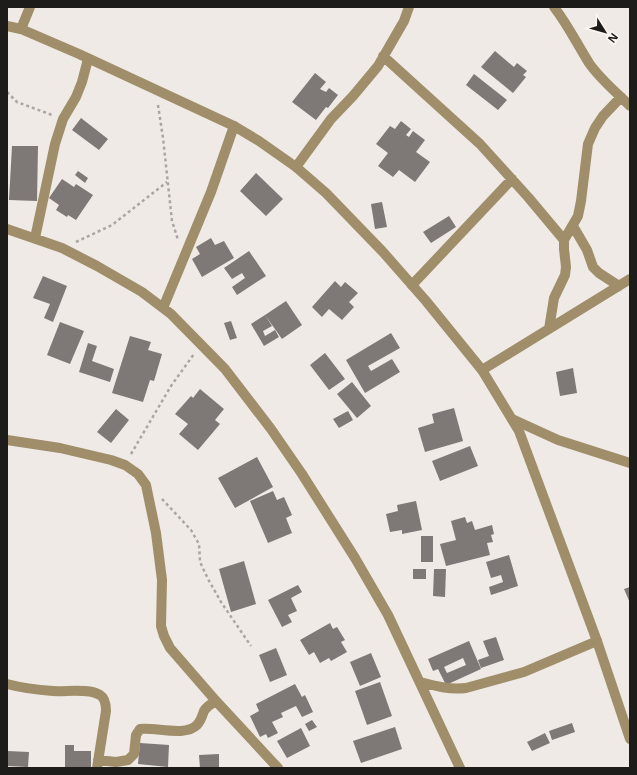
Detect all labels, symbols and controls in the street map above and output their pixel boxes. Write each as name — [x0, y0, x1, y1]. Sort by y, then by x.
north arrow — [585, 12, 625, 52]
text: N — [605, 30, 622, 46]

